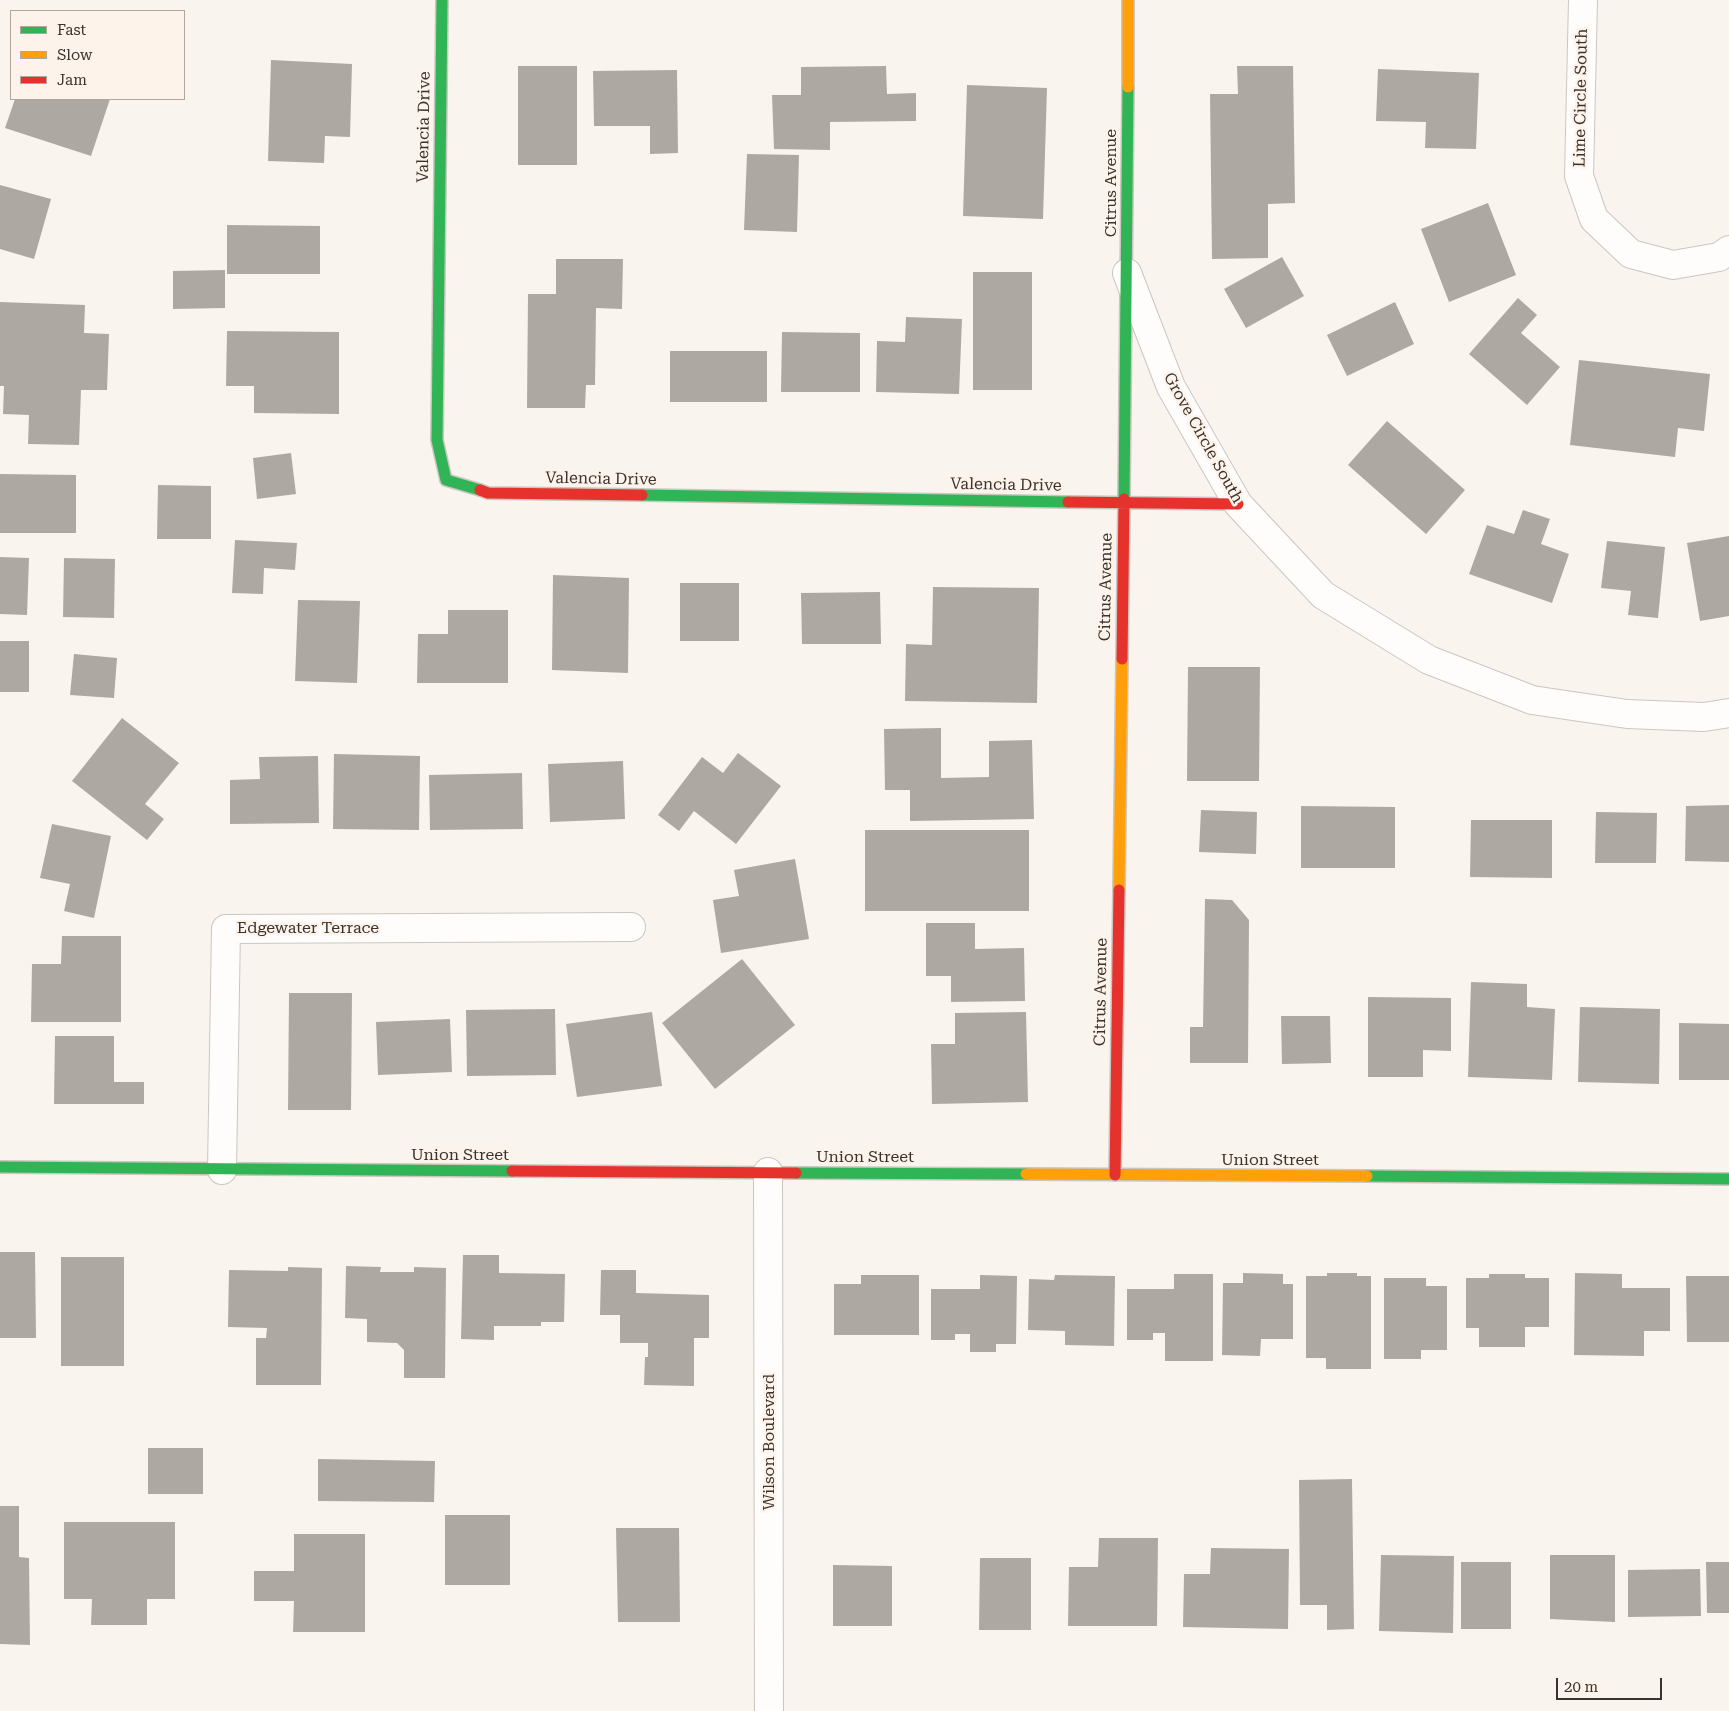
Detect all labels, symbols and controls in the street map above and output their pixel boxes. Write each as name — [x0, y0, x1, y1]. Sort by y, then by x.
legend — [10, 10, 185, 100]
text: Fast — [57, 21, 86, 39]
street label: Lime Circle South — [1570, 29, 1592, 167]
text: Slow — [57, 46, 92, 64]
text: Jam — [57, 71, 87, 89]
street label: Valencia Drive — [413, 71, 435, 183]
street label: Citrus Avenue — [1101, 129, 1121, 237]
street label: Grove Circle South — [1159, 369, 1247, 507]
street label: Valencia Drive — [545, 468, 657, 490]
street label: Valencia Drive — [950, 474, 1062, 496]
street label: Citrus Avenue — [1095, 533, 1117, 641]
street label: Edgewater Terrace — [237, 918, 379, 938]
street label: Citrus Avenue — [1090, 938, 1112, 1046]
street label: Union Street — [411, 1145, 509, 1165]
street label: Union Street — [816, 1147, 914, 1167]
street label: Union Street — [1221, 1150, 1319, 1170]
street label: Wilson Boulevard — [759, 1374, 779, 1510]
scale bar — [1559, 1668, 1665, 1700]
text: 20 m — [1564, 1678, 1598, 1696]

